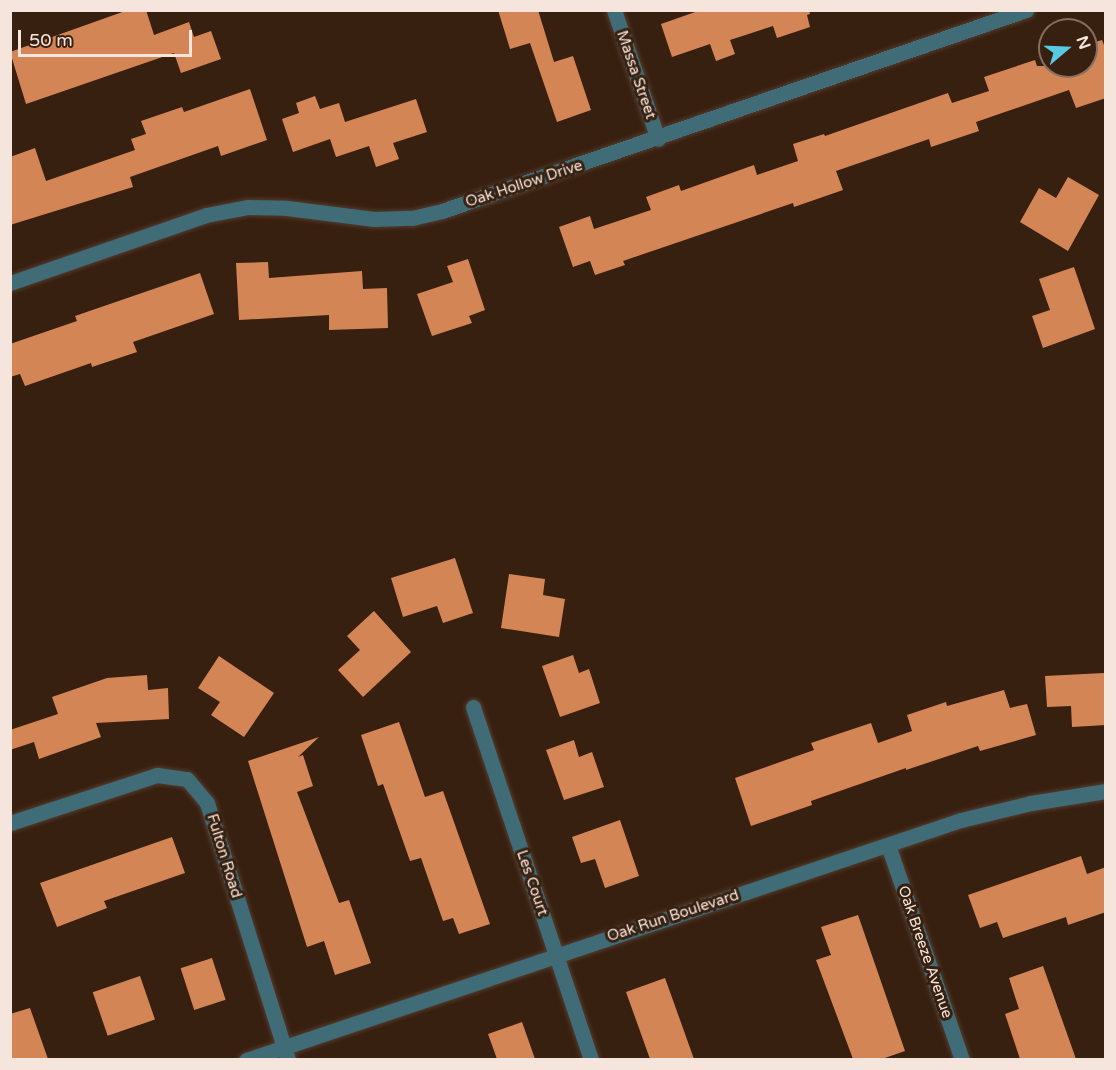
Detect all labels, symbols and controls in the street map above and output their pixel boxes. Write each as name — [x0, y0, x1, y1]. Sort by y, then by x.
scale bar — [21, 18, 195, 56]
north arrow — [1038, 18, 1098, 78]
street label: Massa Street — [612, 28, 660, 122]
text: 50 m — [29, 29, 73, 51]
text: N — [1072, 33, 1095, 52]
street label: Oak Hollow Drive — [463, 157, 585, 211]
street label: Fulton Road — [203, 812, 245, 900]
street label: Les Court — [512, 848, 552, 918]
street label: Oak Breeze Avenue — [894, 883, 956, 1021]
street label: Oak Run Boulevard — [605, 886, 741, 946]

